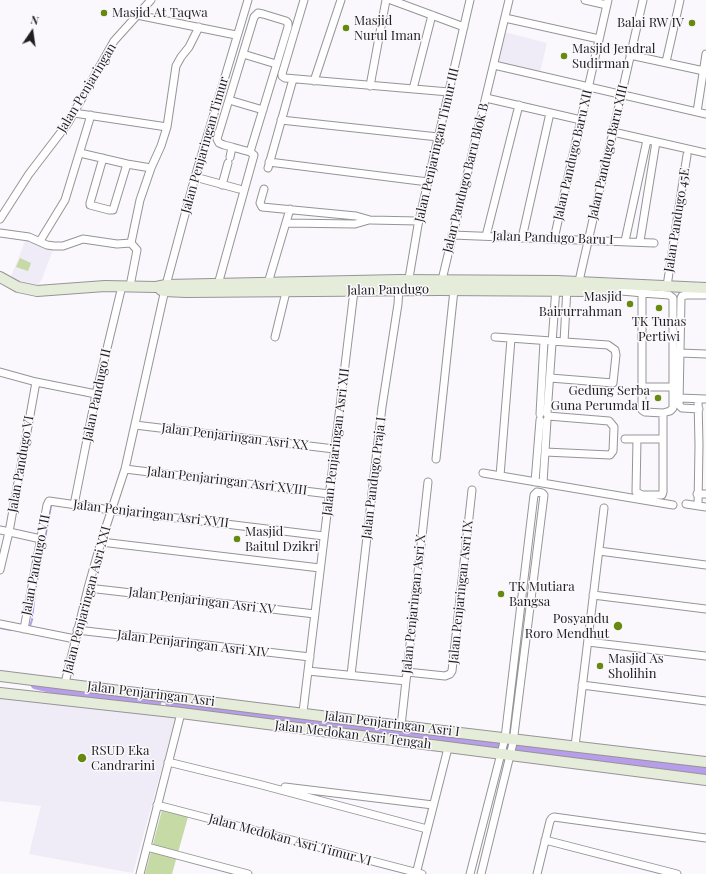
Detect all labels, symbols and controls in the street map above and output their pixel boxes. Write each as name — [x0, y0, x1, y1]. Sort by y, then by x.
place label: Masjid At Taqwa — [112, 5, 208, 21]
marker: Masjid At Taqwa — [99, 8, 109, 18]
north arrow — [12, 12, 52, 52]
text: N — [29, 12, 40, 28]
place label: Masjid Nurul Iman — [354, 13, 421, 44]
place label: Balai RW IV — [617, 15, 684, 31]
marker: Balai RW IV — [687, 18, 697, 28]
marker: Masjid Nurul Iman — [341, 23, 351, 33]
street label: Jalan Penjaringan — [54, 40, 120, 136]
place label: Masjid Jendral Sudirman — [572, 41, 655, 72]
marker: Masjid Jendral Sudirman — [559, 51, 569, 61]
street label: Jalan Penjaringan Timur III — [412, 66, 462, 224]
street label: Jalan Penjaringan Timur — [178, 75, 232, 215]
street label: Jalan Pandugo Baru XIII — [585, 83, 631, 221]
street label: Jalan Pandugo Baru XII — [550, 88, 596, 222]
street label: Jalan Pandugo Baru Blok B — [440, 102, 492, 254]
street label: Jalan Pandugo 45E — [661, 167, 693, 273]
street label: Jalan Pandugo Baru I — [492, 228, 614, 248]
street label: Jalan Pandugo — [347, 281, 429, 299]
place label: Masjid Bairurrahman — [539, 289, 622, 320]
marker: Masjid Bairurrahman — [625, 299, 635, 309]
marker: TK Tunas Pertiwi — [654, 303, 664, 313]
place label: TK Tunas Pertiwi — [632, 314, 686, 345]
street label: Jalan Pandugo II — [80, 347, 114, 443]
street label: Jalan Penjaringan Asri XII — [319, 367, 353, 517]
place label: Gedung Serba Guna Perumda II — [551, 383, 650, 414]
marker: Gedung Serba Guna Perumda II — [653, 393, 663, 403]
street label: Jalan Pandugo VI — [5, 414, 37, 514]
street label: Jalan Pandugo Praja I — [359, 416, 389, 540]
street label: Jalan Penjaringan Asri XX — [161, 420, 309, 454]
street label: Jalan Penjaringan Asri XVIII — [146, 463, 308, 499]
street label: Jalan Penjaringan Asri XVII — [72, 497, 230, 531]
street label: Jalan Pandugo VII — [19, 513, 53, 617]
street label: Jalan Penjaringan Asri IX — [446, 519, 476, 665]
street label: Jalan Penjaringan Asri XXI — [60, 524, 114, 676]
place label: Masjid Baitul Dzikri — [245, 524, 319, 555]
marker: Masjid Baitul Dzikri — [232, 534, 242, 544]
street label: Jalan Penjaringan Asri X — [399, 534, 429, 674]
place label: TK Mutiara Bangsa — [509, 579, 575, 610]
street label: Jalan Penjaringan Asri XV — [128, 584, 276, 618]
marker: TK Mutiara Bangsa — [496, 589, 506, 599]
place label: Posyandu Roro Mendhut — [525, 611, 609, 642]
marker: Posyandu Roro Mendhut — [612, 620, 624, 632]
street label: Jalan Penjaringan Asri XIV — [116, 627, 270, 661]
place label: Masjid As Sholihin — [608, 651, 664, 682]
marker: Masjid As Sholihin — [595, 661, 605, 671]
street label: Jalan Penjaringan Asri — [86, 678, 216, 710]
street label: Jalan Penjaringan Asri I — [324, 708, 460, 740]
street label: Jalan Medokan Asri Tengah — [274, 718, 432, 752]
place label: RSUD Eka Candrarini — [91, 743, 155, 774]
marker: RSUD Eka Candrarini — [76, 752, 88, 764]
street label: Jalan Medokan Asri Timur VI — [207, 811, 373, 869]

